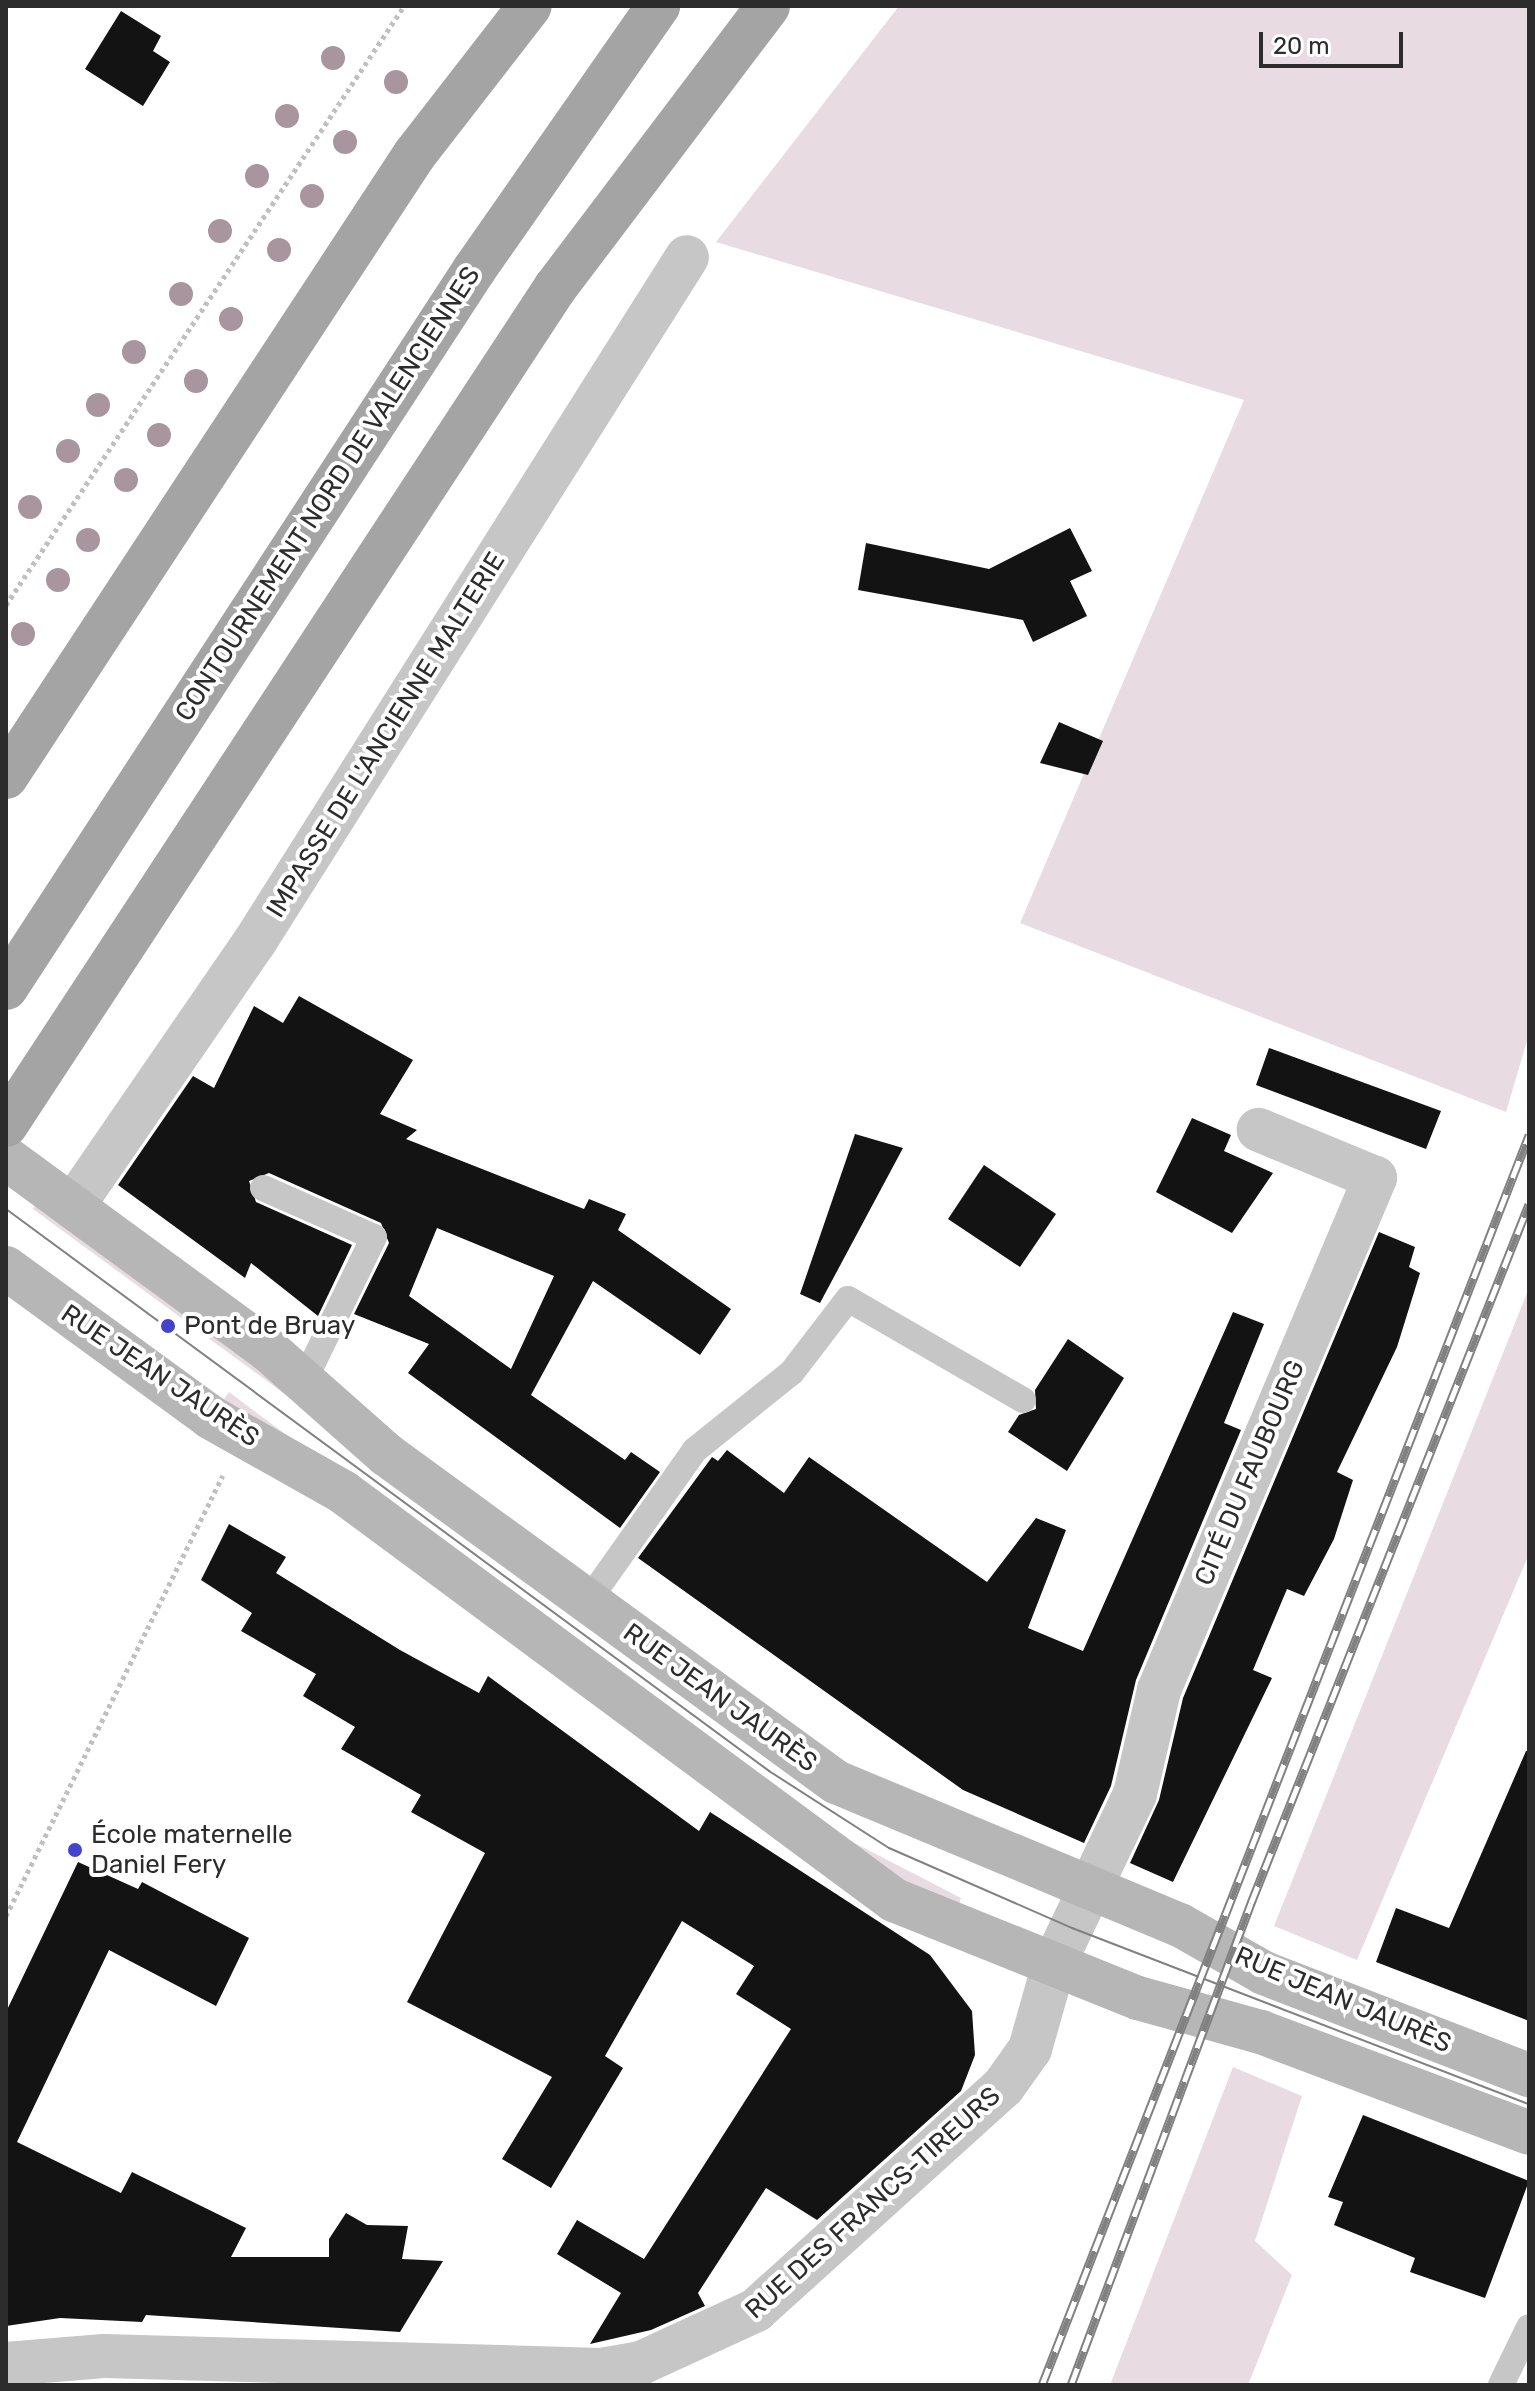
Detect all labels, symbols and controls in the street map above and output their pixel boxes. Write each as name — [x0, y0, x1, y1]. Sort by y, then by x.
scale bar — [1263, 16, 1407, 66]
text: 20 m — [1273, 32, 1330, 60]
street label: CONTOURNEMENT NORD DE VALENCIENNES — [169, 260, 487, 728]
street label: IMPASSE DE L'ANCIENNE MALTERIE — [260, 546, 512, 924]
street label: RUE JEAN JAURÈS — [55, 1298, 265, 1454]
place label: Pont de Bruay — [184, 1310, 355, 1342]
marker: Pont de Bruay — [159, 1317, 177, 1335]
street label: CITÉ DU FAUBOURG — [1188, 1356, 1312, 1590]
street label: RUE JEAN JAURÈS — [617, 1617, 823, 1779]
place label: École maternelle Daniel Fery — [91, 1819, 293, 1880]
marker: École maternelle Daniel Fery — [66, 1841, 84, 1859]
street label: RUE JEAN JAURÈS — [1230, 1940, 1456, 2060]
street label: RUE DES FRANCS-TIREURS — [739, 2080, 1007, 2326]

